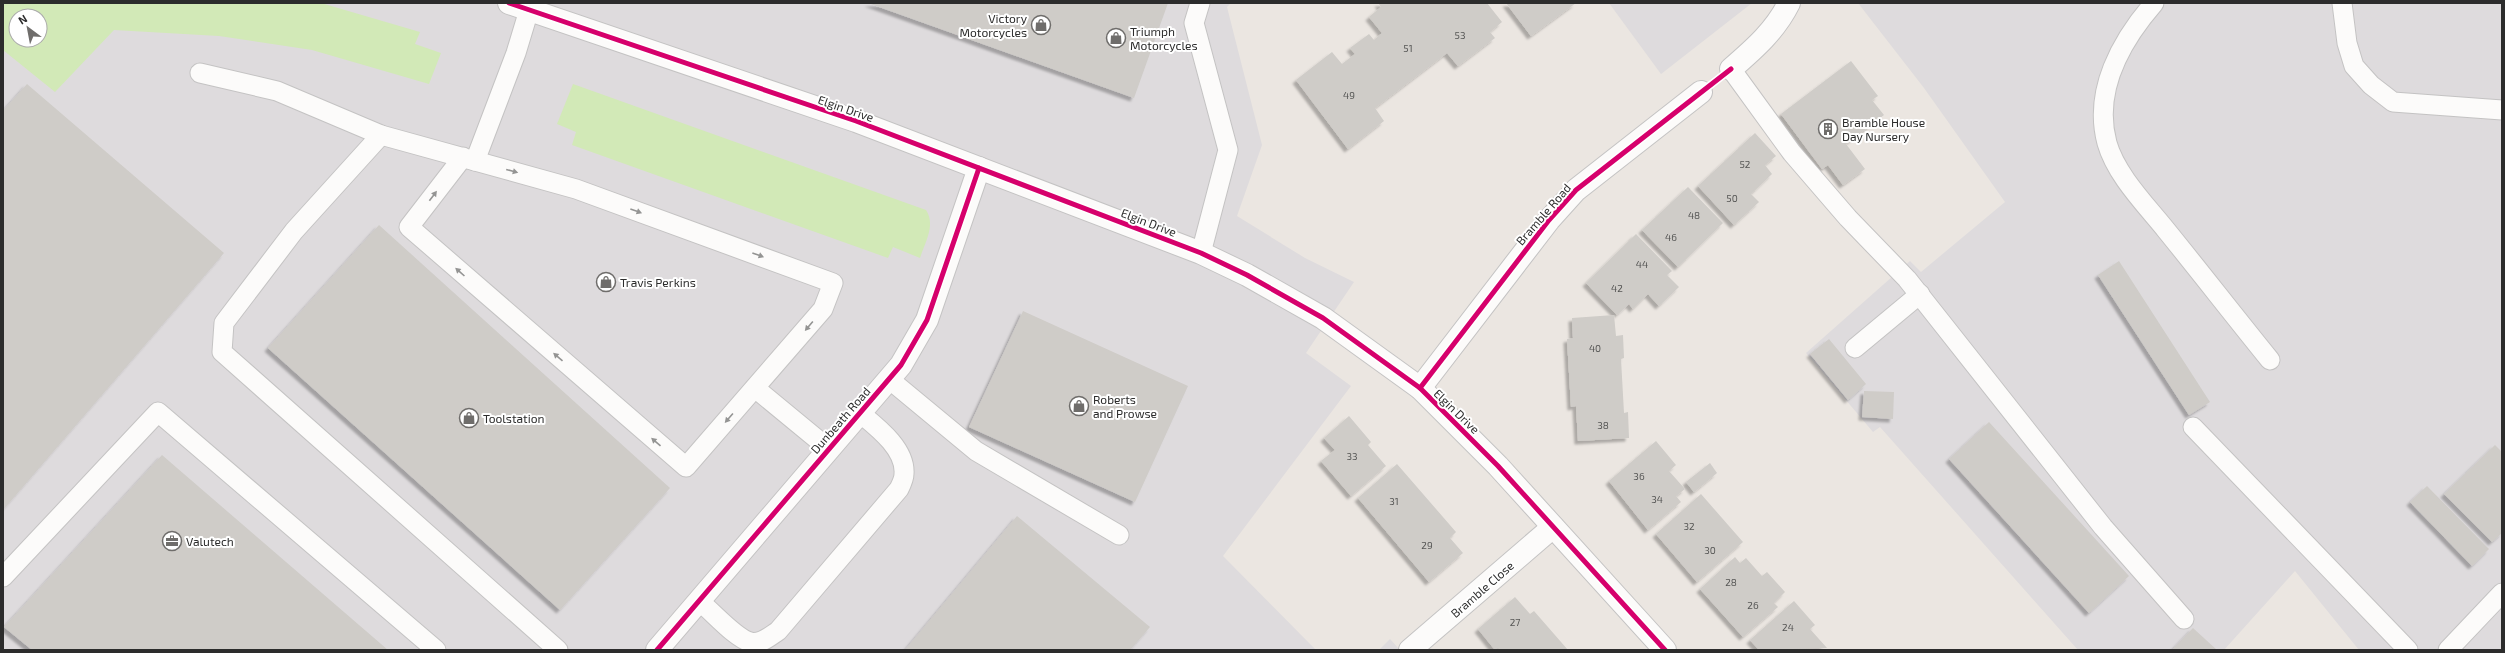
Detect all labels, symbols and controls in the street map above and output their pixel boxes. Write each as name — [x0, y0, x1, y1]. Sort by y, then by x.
north arrow — [8, 8, 48, 48]
text: N — [16, 11, 29, 27]
place label: Victory Motorcycles — [960, 11, 1028, 39]
shop icon: Victory Motorcycles — [1030, 14, 1052, 36]
place label: Triumph Motorcycles — [1130, 24, 1198, 52]
shop icon: Triumph Motorcycles — [1105, 27, 1127, 49]
house number: 53 — [1455, 29, 1465, 41]
house number: 51 — [1403, 42, 1413, 54]
house number: 49 — [1343, 89, 1355, 101]
street label: Elgin Drive — [816, 92, 876, 124]
place label: Bramble House Day Nursery — [1842, 115, 1925, 143]
building icon: Bramble House Day Nursery — [1817, 118, 1839, 140]
house number: 52 — [1740, 158, 1751, 170]
one-way arrow — [507, 168, 519, 174]
street label: Bramble Road — [1513, 181, 1573, 247]
one-way arrow — [429, 191, 437, 202]
house number: 50 — [1726, 192, 1738, 204]
street label: Elgin Drive — [1119, 205, 1179, 239]
one-way arrow — [631, 208, 643, 214]
house number: 48 — [1688, 209, 1700, 221]
house number: 46 — [1665, 231, 1677, 243]
one-way arrow — [753, 253, 765, 259]
house number: 44 — [1636, 258, 1648, 270]
one-way arrow — [454, 267, 465, 276]
shop icon: Travis Perkins — [595, 271, 617, 293]
place label: Travis Perkins — [620, 275, 696, 289]
house number: 42 — [1611, 282, 1623, 294]
one-way arrow — [804, 320, 813, 331]
house number: 40 — [1589, 342, 1601, 354]
one-way arrow — [553, 353, 562, 362]
street label: Dunbeath Road — [807, 384, 873, 456]
street label: Elgin Drive — [1431, 386, 1483, 436]
place label: Roberts and Prowse — [1093, 392, 1157, 420]
shop icon: Roberts and Prowse — [1068, 395, 1090, 417]
shop icon: Toolstation — [458, 407, 480, 429]
place label: Toolstation — [483, 411, 544, 425]
one-way arrow — [725, 413, 734, 423]
house number: 38 — [1597, 419, 1609, 431]
one-way arrow — [651, 437, 662, 446]
house number: 33 — [1346, 450, 1358, 462]
house number: 36 — [1633, 470, 1645, 482]
house number: 34 — [1651, 493, 1663, 505]
house number: 31 — [1389, 495, 1399, 507]
house number: 32 — [1683, 520, 1695, 532]
office icon: Valutech — [161, 530, 183, 552]
place label: Valutech — [186, 534, 234, 548]
house number: 29 — [1421, 539, 1433, 551]
house number: 30 — [1704, 544, 1716, 556]
street label: Bramble Close — [1448, 558, 1516, 620]
house number: 28 — [1725, 576, 1737, 588]
house number: 26 — [1747, 599, 1759, 611]
house number: 27 — [1510, 616, 1520, 628]
house number: 24 — [1782, 621, 1794, 633]

